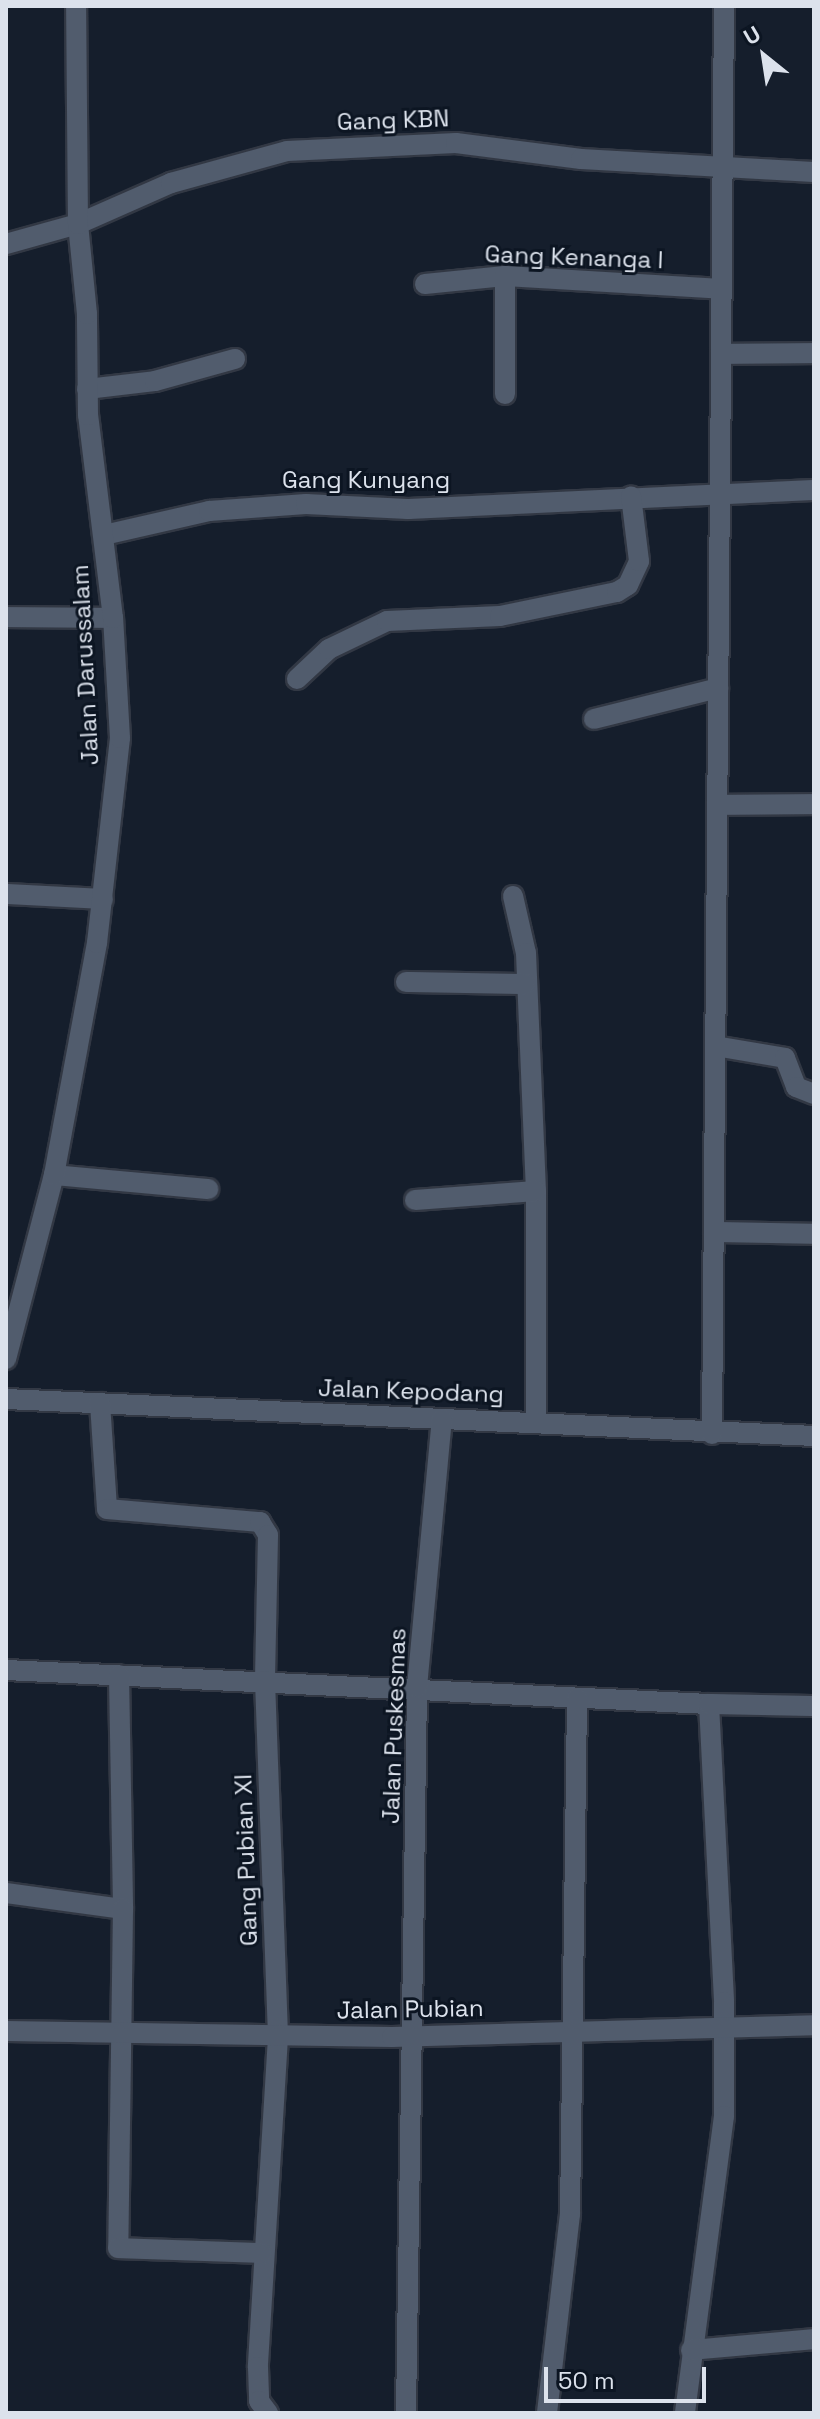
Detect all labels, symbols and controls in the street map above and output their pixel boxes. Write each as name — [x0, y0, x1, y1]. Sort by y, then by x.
north arrow — [724, 16, 804, 96]
text: U — [739, 19, 765, 51]
street label: Gang KBN — [336, 104, 450, 136]
street label: Gang Kenanga I — [484, 239, 664, 275]
street label: Gang Kunyang — [282, 466, 450, 494]
street label: Jalan Darussalam — [65, 564, 105, 766]
street label: Jalan Kepodang — [318, 1373, 504, 1409]
street label: Jalan Puskesmas — [376, 1628, 412, 1824]
street label: Gang Pubian XI — [229, 1773, 263, 1947]
street label: Jalan Pubian — [336, 1993, 484, 2025]
scale bar — [548, 2351, 710, 2401]
text: 50 m — [558, 2365, 615, 2396]

